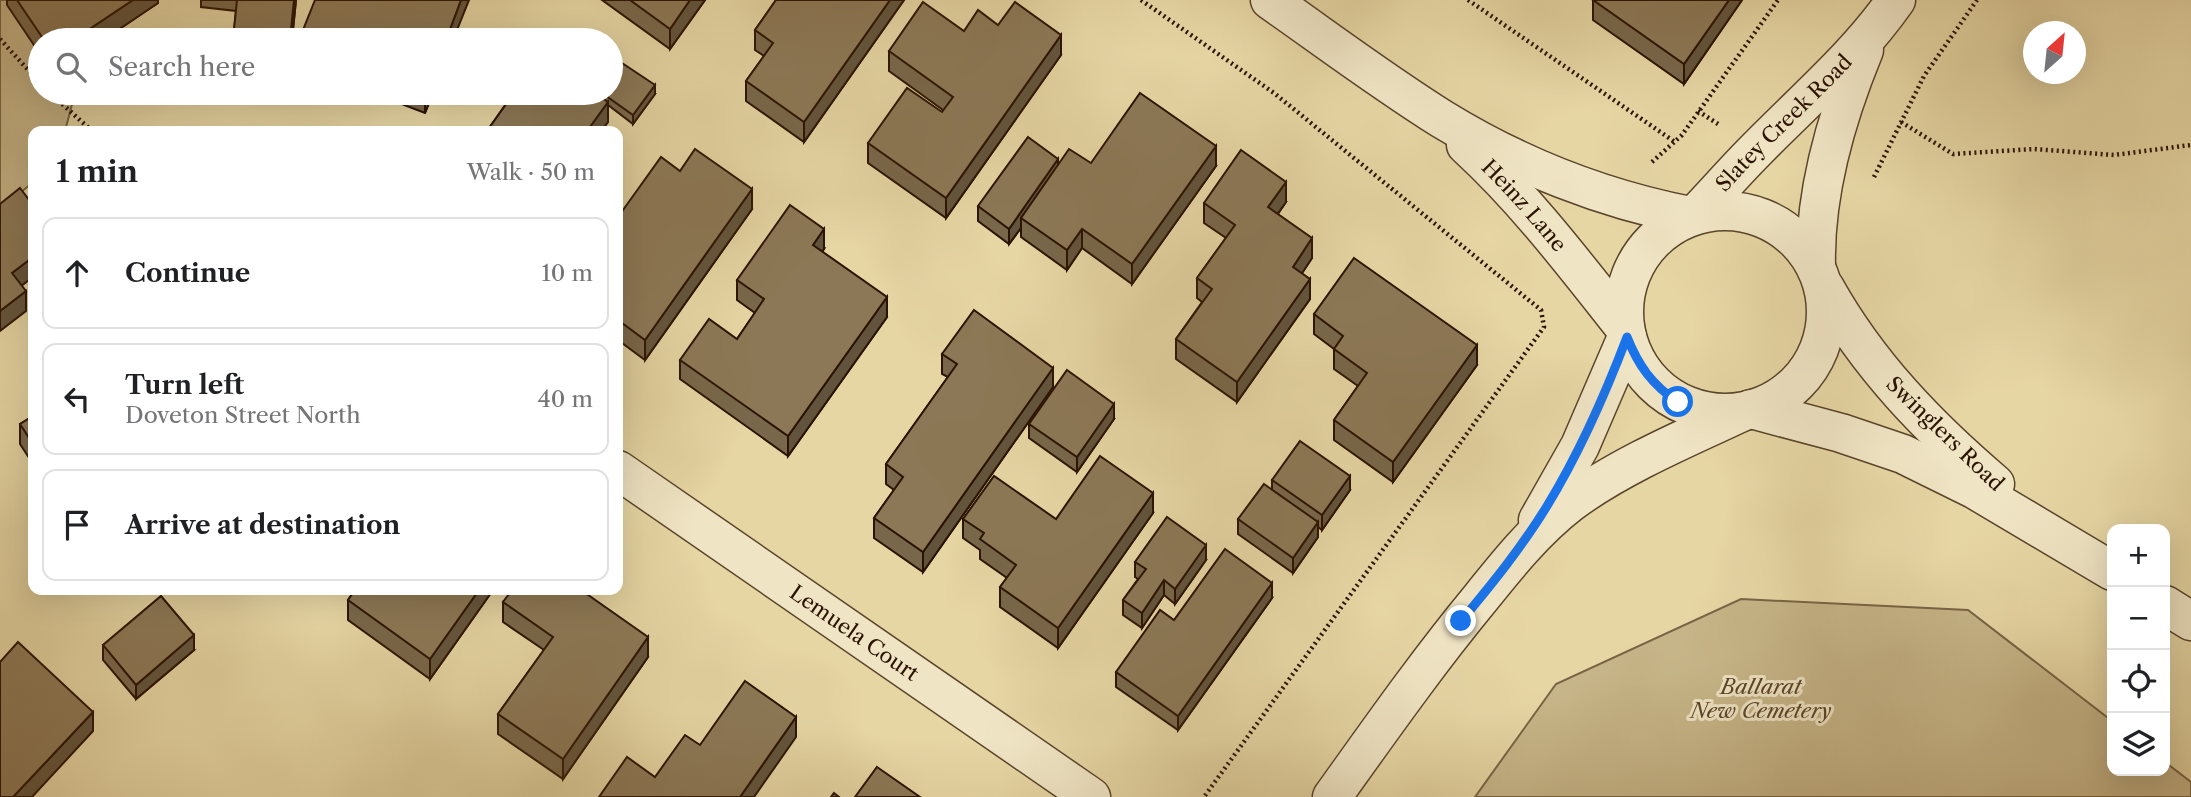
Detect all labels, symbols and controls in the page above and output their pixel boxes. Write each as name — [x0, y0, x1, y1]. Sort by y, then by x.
north arrow — [2023, 21, 2086, 84]
search box — [28, 28, 623, 105]
icon: search — [52, 48, 90, 86]
street label: Slatey Creek Road — [1710, 49, 1857, 196]
text: Search here — [108, 51, 255, 83]
text: 1 min — [56, 153, 138, 190]
street label: Heinz Lane — [1477, 154, 1572, 256]
text: Walk · 50 m — [467, 158, 595, 186]
icon: ahead — [58, 254, 96, 292]
text: Continue — [125, 257, 250, 289]
text: 10 m — [541, 259, 593, 287]
text: Turn left — [125, 369, 244, 401]
street label: Swinglers Road — [1881, 371, 2010, 496]
icon: left — [58, 380, 96, 418]
text: 40 m — [538, 385, 593, 413]
route start — [1662, 386, 1693, 417]
text: Doveton Street North — [125, 401, 361, 429]
icon: arrive — [58, 506, 96, 544]
text: Arrive at destination — [125, 509, 400, 541]
map controls — [2107, 524, 2170, 776]
button: + — [2107, 524, 2170, 587]
street label: Lemuela Court — [785, 580, 924, 686]
button: − — [2107, 587, 2170, 650]
route end — [1445, 605, 1476, 636]
button: locate — [2107, 650, 2170, 713]
park label: Ballarat New Cemetery — [1689, 674, 1832, 723]
button: layers — [2107, 713, 2170, 776]

